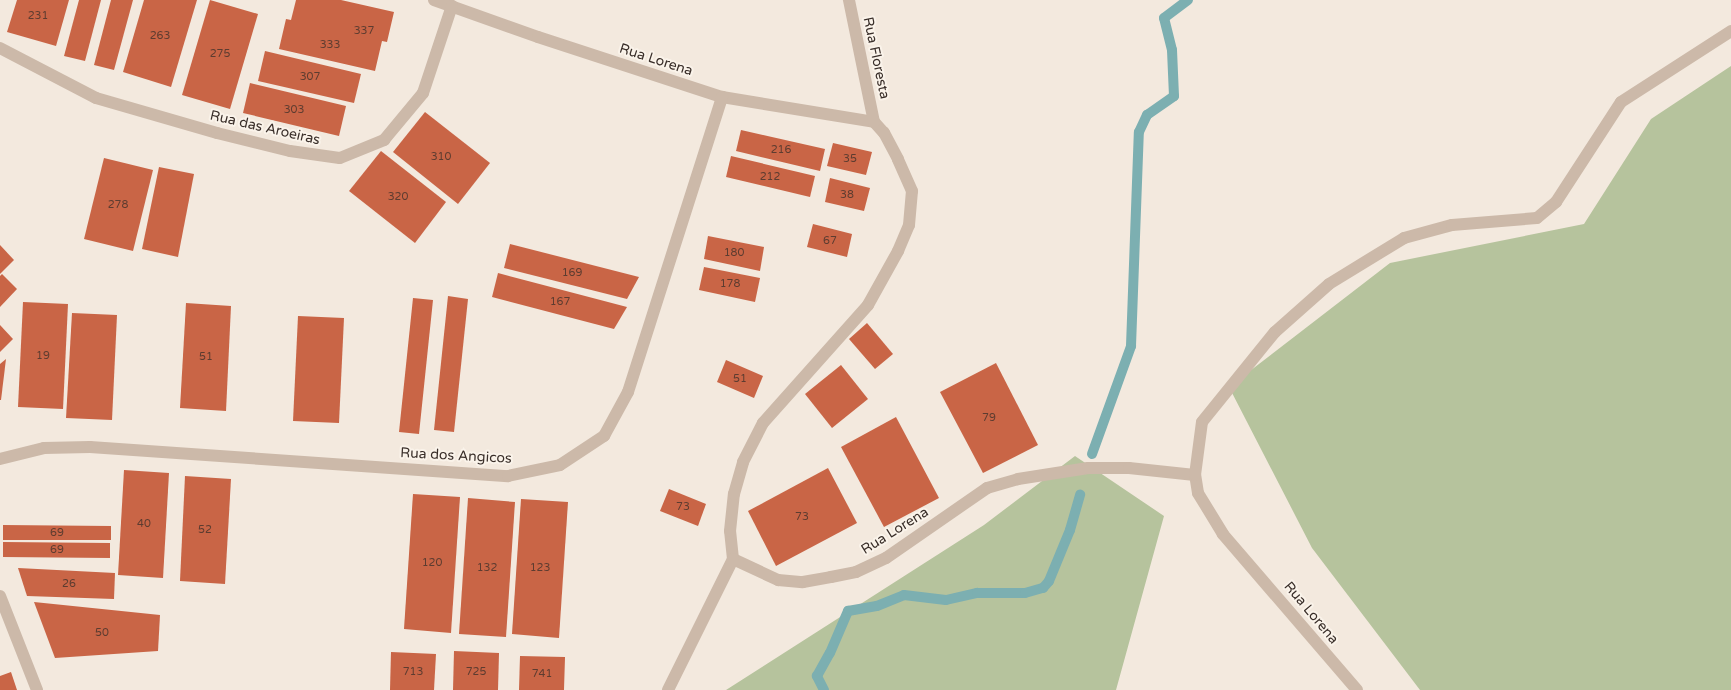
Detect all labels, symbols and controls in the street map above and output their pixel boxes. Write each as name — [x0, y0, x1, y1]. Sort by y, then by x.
house number: 231 — [28, 9, 48, 23]
street label: Rua Floresta — [859, 15, 893, 101]
house number: 337 — [354, 24, 374, 38]
house number: 263 — [150, 29, 170, 43]
house number: 333 — [320, 38, 340, 52]
street label: Rua Lorena — [617, 40, 695, 80]
house number: 275 — [210, 47, 230, 61]
house number: 307 — [300, 70, 320, 84]
house number: 303 — [284, 103, 304, 117]
street label: Rua das Aroeiras — [208, 107, 322, 149]
house number: 216 — [771, 143, 791, 157]
house number: 310 — [431, 150, 451, 164]
house number: 35 — [843, 152, 857, 166]
house number: 212 — [760, 170, 780, 184]
house number: 38 — [840, 188, 854, 202]
house number: 320 — [388, 190, 408, 204]
house number: 278 — [108, 198, 128, 212]
house number: 67 — [823, 234, 837, 248]
house number: 180 — [724, 246, 744, 260]
house number: 169 — [562, 266, 582, 280]
house number: 178 — [720, 277, 740, 291]
house number: 167 — [550, 295, 570, 309]
house number: 19 — [36, 349, 50, 363]
house number: 51 — [199, 350, 213, 364]
house number: 51 — [733, 372, 747, 386]
house number: 79 — [982, 411, 996, 425]
street label: Rua dos Angicos — [400, 445, 512, 467]
house number: 73 — [676, 500, 690, 514]
street label: Rua Lorena — [858, 504, 932, 558]
house number: 73 — [795, 510, 809, 524]
house number: 40 — [137, 517, 151, 531]
house number: 52 — [198, 523, 212, 537]
house number: 69 — [50, 526, 64, 540]
house number: 69 — [50, 543, 64, 557]
house number: 120 — [422, 556, 442, 570]
house number: 132 — [477, 561, 497, 575]
house number: 123 — [530, 561, 550, 575]
house number: 26 — [62, 577, 76, 591]
street label: Rua Lorena — [1280, 578, 1342, 648]
house number: 50 — [95, 626, 109, 640]
house number: 713 — [403, 665, 423, 679]
house number: 725 — [466, 665, 486, 679]
house number: 741 — [532, 667, 552, 681]

